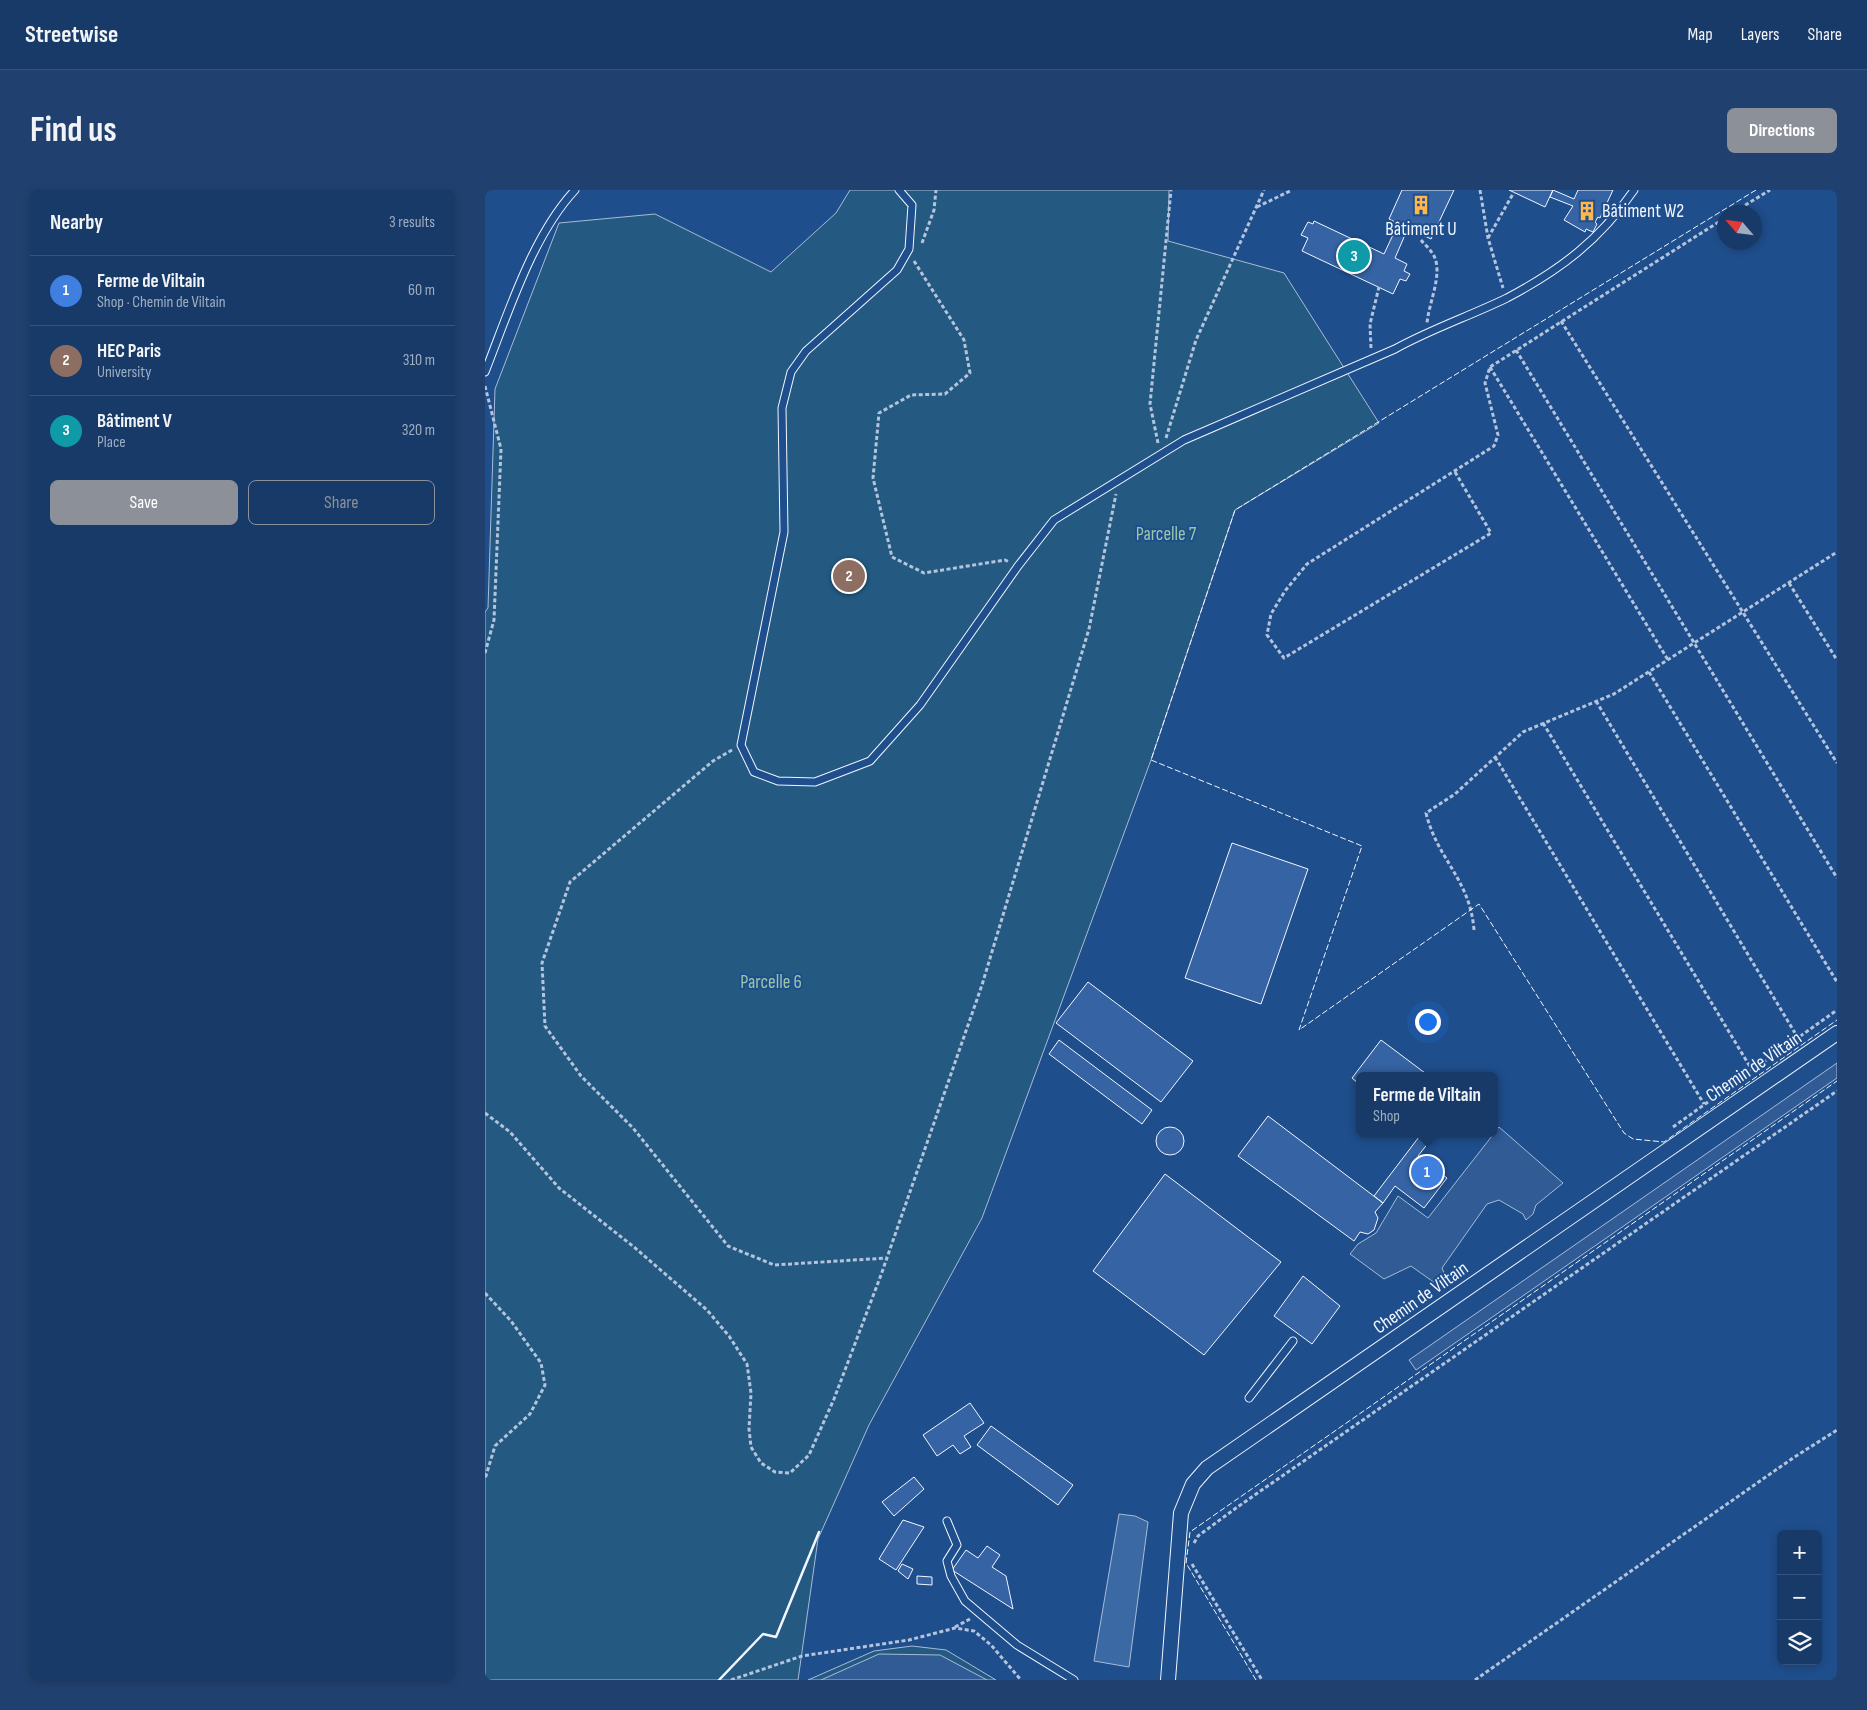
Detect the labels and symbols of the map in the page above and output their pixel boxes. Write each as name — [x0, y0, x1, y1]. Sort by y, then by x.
building icon: Bâtiment U — [1410, 194, 1432, 216]
building icon: Bâtiment W2 — [1576, 200, 1598, 222]
place label: Bâtiment W2 — [1602, 200, 1684, 223]
north arrow — [1717, 205, 1762, 250]
place label: Bâtiment U — [1385, 218, 1457, 241]
pin: 3 — [1338, 237, 1370, 275]
park label: Parcelle 7 — [1136, 523, 1197, 546]
pin: 2 — [833, 557, 865, 595]
park label: Parcelle 6 — [740, 971, 802, 994]
your location — [1415, 1009, 1441, 1035]
street label: Chemin de Viltain — [1702, 1026, 1806, 1108]
pin: 1 — [1411, 1153, 1443, 1191]
street label: Chemin de Viltain — [1369, 1257, 1473, 1339]

